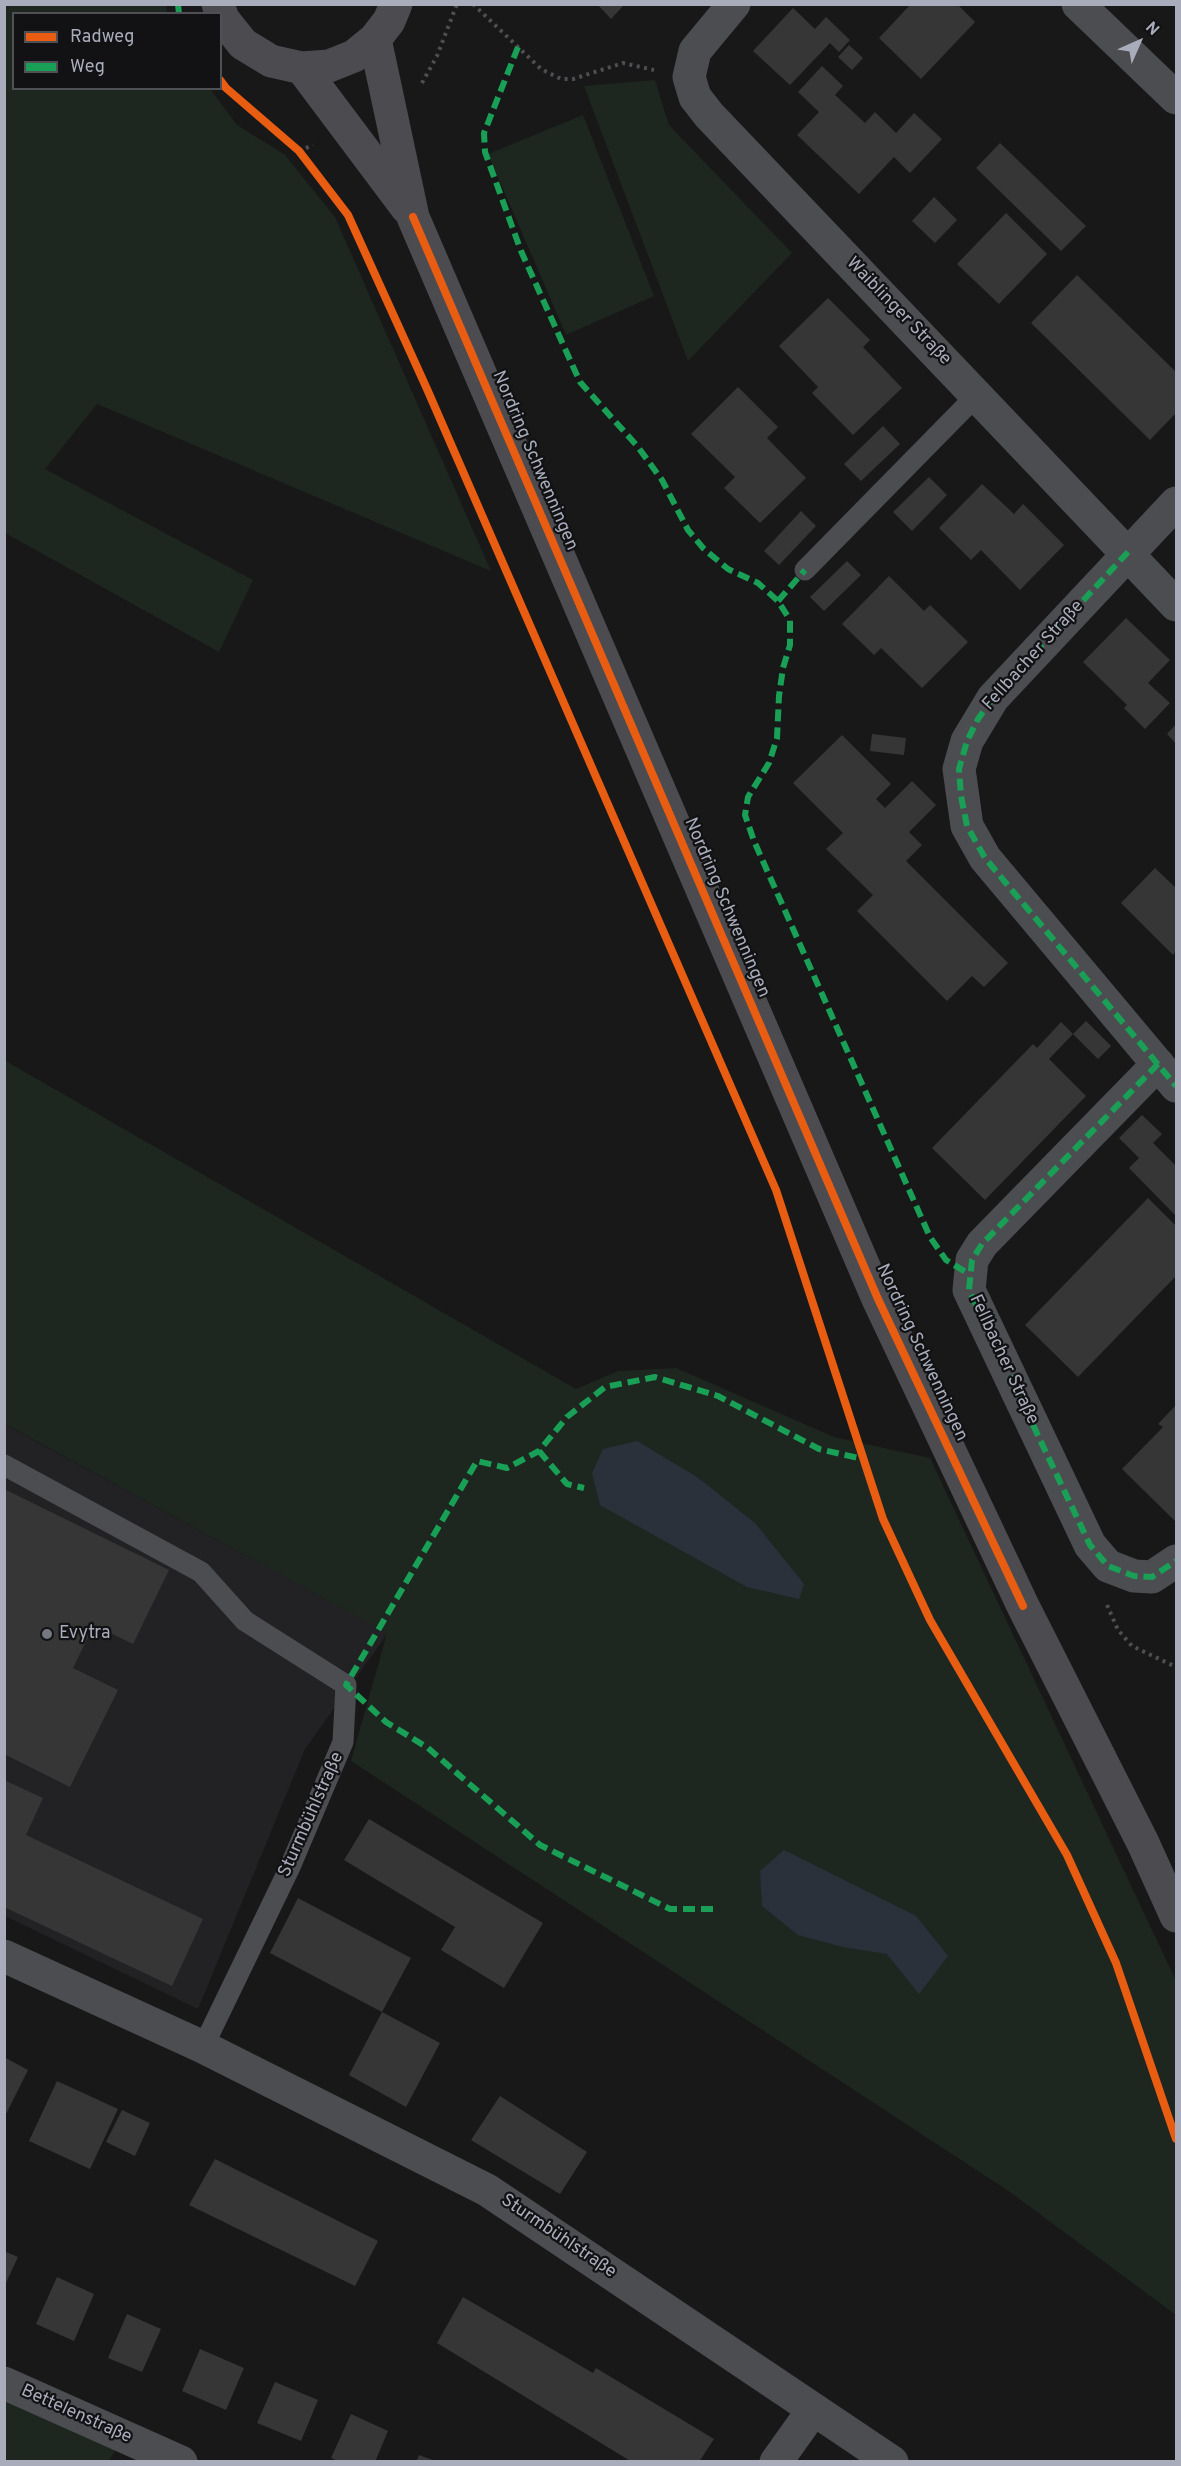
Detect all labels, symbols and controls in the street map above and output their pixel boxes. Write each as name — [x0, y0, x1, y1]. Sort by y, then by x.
legend — [12, 12, 222, 90]
north arrow — [1109, 12, 1169, 72]
text: N — [1141, 18, 1163, 40]
text: Radweg — [70, 26, 134, 49]
text: Weg — [70, 56, 105, 79]
street label: Waiblinger Straße — [841, 253, 955, 371]
street label: Nordring Schwenningen — [486, 368, 582, 554]
street label: Fellbacher Straße — [979, 596, 1089, 716]
street label: Nordring Schwenningen — [678, 815, 774, 1001]
street label: Nordring Schwenningen — [870, 1261, 972, 1445]
street label: Fellbacher Straße — [963, 1292, 1043, 1428]
place label: Evytra — [59, 1623, 110, 1645]
marker: Evytra — [40, 1627, 54, 1641]
street label: Sturmbühlstraße — [275, 1749, 349, 1881]
street label: Sturmbühlstraße — [496, 2190, 620, 2284]
street label: Bettelenstraße — [17, 2381, 135, 2449]

